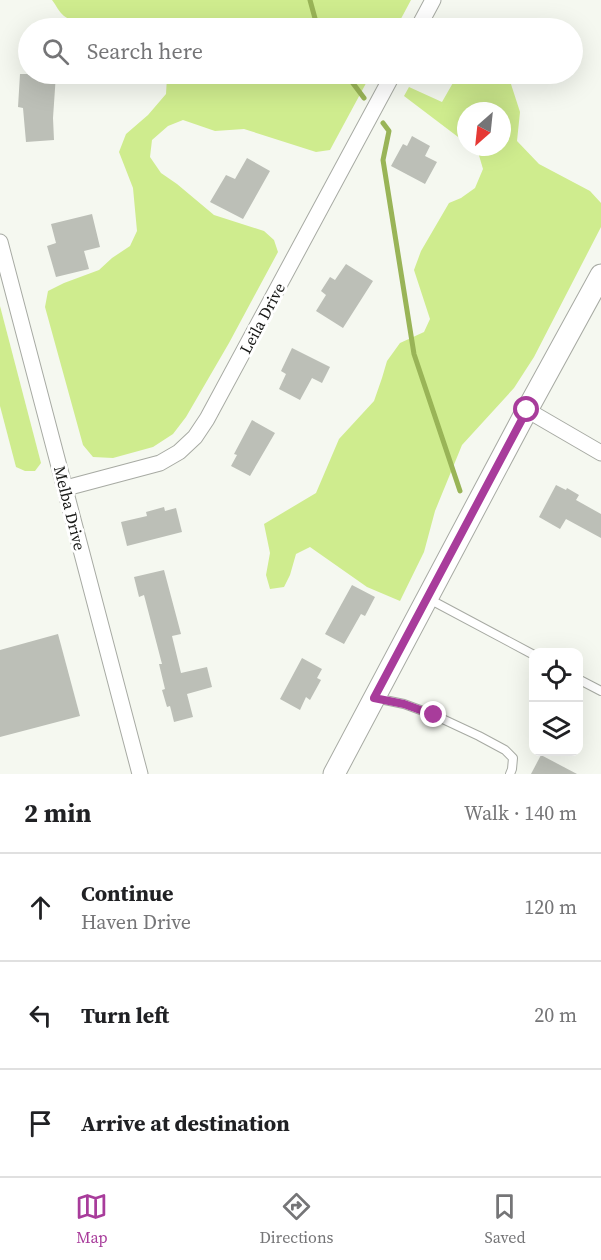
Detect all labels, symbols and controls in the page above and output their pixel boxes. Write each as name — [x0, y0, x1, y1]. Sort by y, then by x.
search box — [18, 18, 583, 84]
icon: search — [39, 35, 72, 68]
text: Search here — [87, 36, 203, 66]
north arrow — [457, 102, 511, 156]
street label: Leila Drive — [234, 279, 290, 357]
route start — [513, 396, 539, 422]
street label: Melba Drive — [49, 463, 91, 553]
map controls — [529, 648, 583, 756]
button: locate — [529, 648, 583, 702]
route end — [420, 701, 446, 727]
button: layers — [529, 702, 583, 756]
text: 2 min — [24, 795, 91, 831]
text: Walk · 140 m — [464, 799, 577, 827]
text: Continue — [81, 878, 174, 908]
icon: ahead — [24, 891, 57, 924]
text: 120 m — [524, 893, 577, 921]
text: Haven Drive — [81, 908, 191, 936]
icon: left — [24, 999, 57, 1032]
text: Turn left — [81, 1000, 169, 1030]
text: 20 m — [534, 1001, 577, 1029]
icon: arrive — [24, 1107, 57, 1140]
text: Arrive at destination — [81, 1108, 290, 1138]
tab: Map — [75, 1190, 108, 1248]
tab: Directions — [259, 1190, 334, 1248]
tab: Saved — [484, 1190, 526, 1248]

